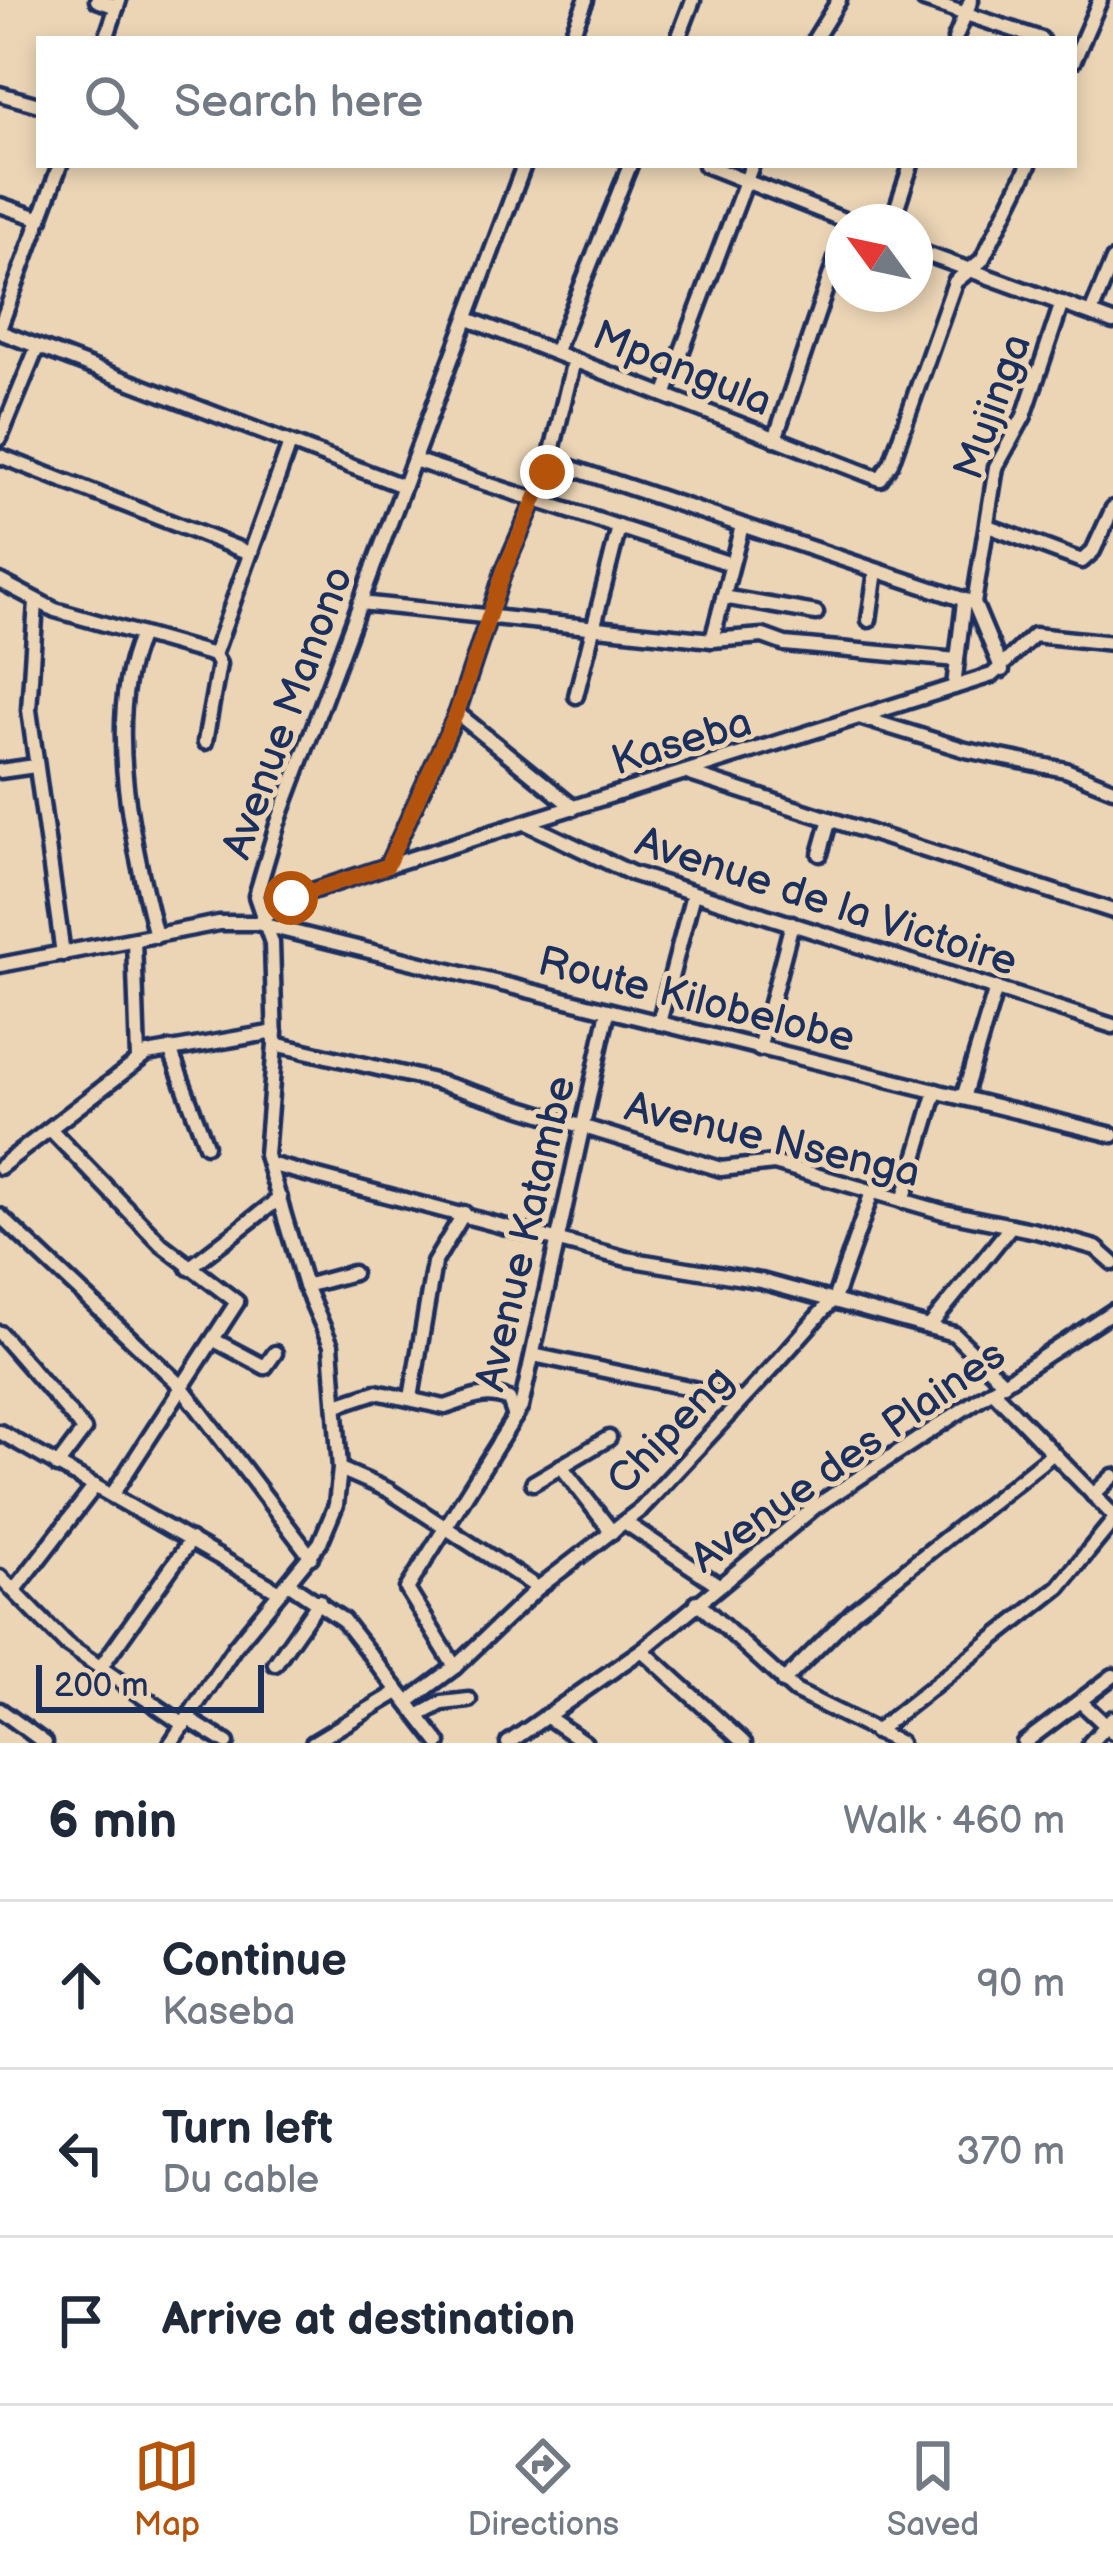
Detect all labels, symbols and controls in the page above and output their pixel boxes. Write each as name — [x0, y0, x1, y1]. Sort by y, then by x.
search box — [36, 36, 1077, 168]
icon: search — [78, 69, 144, 135]
text: Search here — [174, 75, 423, 130]
north arrow — [825, 204, 933, 312]
street label: Mpangula — [585, 310, 779, 428]
street label: Mujinga — [944, 327, 1043, 487]
route end — [520, 445, 574, 499]
street label: Avenue Manono — [212, 560, 365, 866]
street label: Kaseba — [606, 697, 758, 788]
street label: Avenue de la Victoire — [629, 817, 1023, 988]
route start — [264, 871, 318, 925]
street label: Route Kilobelobe — [533, 936, 860, 1064]
street label: Avenue Katambe — [465, 1071, 587, 1396]
street label: Avenue Nsenga — [620, 1082, 925, 1199]
street label: Avenue des Plaines — [681, 1330, 1015, 1585]
street label: Chipeng — [597, 1355, 745, 1506]
scale bar — [36, 1659, 264, 1712]
text: 200 m — [54, 1666, 148, 1706]
text: 6 min — [48, 1791, 177, 1852]
text: Walk · 460 m — [843, 1798, 1065, 1845]
text: Continue — [162, 1934, 347, 1989]
icon: ahead — [48, 1952, 114, 2018]
text: 90 m — [977, 1961, 1065, 2008]
text: Kaseba — [162, 1989, 295, 2036]
text: Turn left — [162, 2102, 333, 2157]
icon: left — [48, 2120, 114, 2186]
text: 370 m — [956, 2129, 1065, 2176]
text: Du cable — [162, 2157, 319, 2204]
icon: arrive — [48, 2288, 114, 2354]
text: Arrive at destination — [162, 2293, 575, 2348]
tab: Map — [134, 2433, 200, 2545]
tab: Directions — [467, 2433, 619, 2545]
tab: Saved — [887, 2433, 979, 2545]

